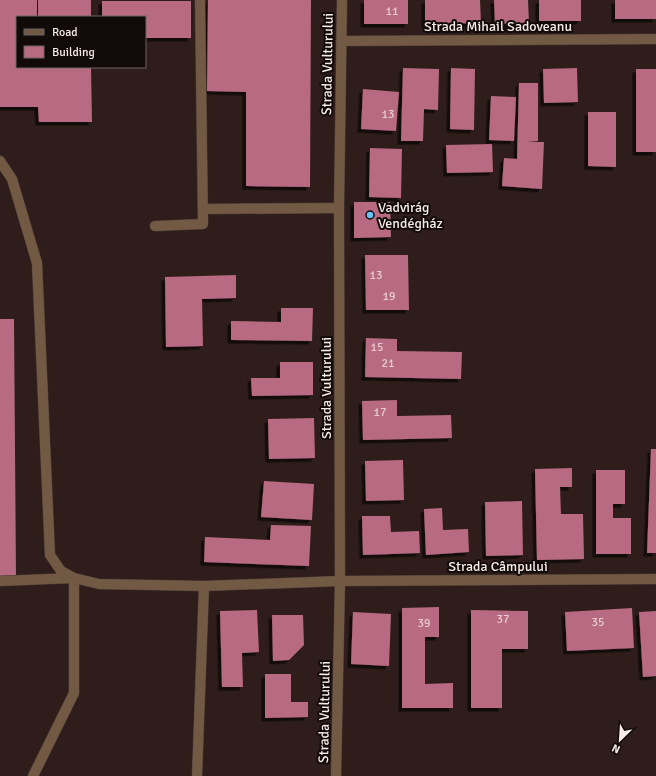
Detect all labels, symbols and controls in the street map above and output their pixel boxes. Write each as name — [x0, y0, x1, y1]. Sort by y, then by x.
house number: 11 — [386, 4, 398, 19]
street label: Strada Vulturului — [318, 13, 337, 115]
legend — [16, 16, 146, 68]
street label: Strada Mihail Sadoveanu — [424, 18, 572, 35]
text: Road — [52, 25, 78, 40]
text: Building — [52, 45, 95, 60]
house number: 13 — [382, 107, 394, 122]
place label: Vadvirág Vendégház — [378, 199, 443, 232]
marker: Vadvirág Vendégház — [365, 210, 375, 220]
house number: 13 — [370, 268, 382, 283]
house number: 19 — [383, 289, 395, 304]
street label: Strada Vulturului — [318, 337, 335, 439]
house number: 15 — [371, 340, 383, 355]
house number: 21 — [382, 356, 394, 371]
house number: 17 — [374, 405, 386, 420]
street label: Strada Câmpului — [448, 558, 548, 575]
house number: 37 — [497, 612, 509, 627]
house number: 35 — [592, 615, 604, 630]
house number: 39 — [418, 616, 430, 631]
street label: Strada Vulturului — [315, 661, 334, 763]
north arrow — [600, 720, 640, 760]
text: N — [610, 741, 622, 756]

